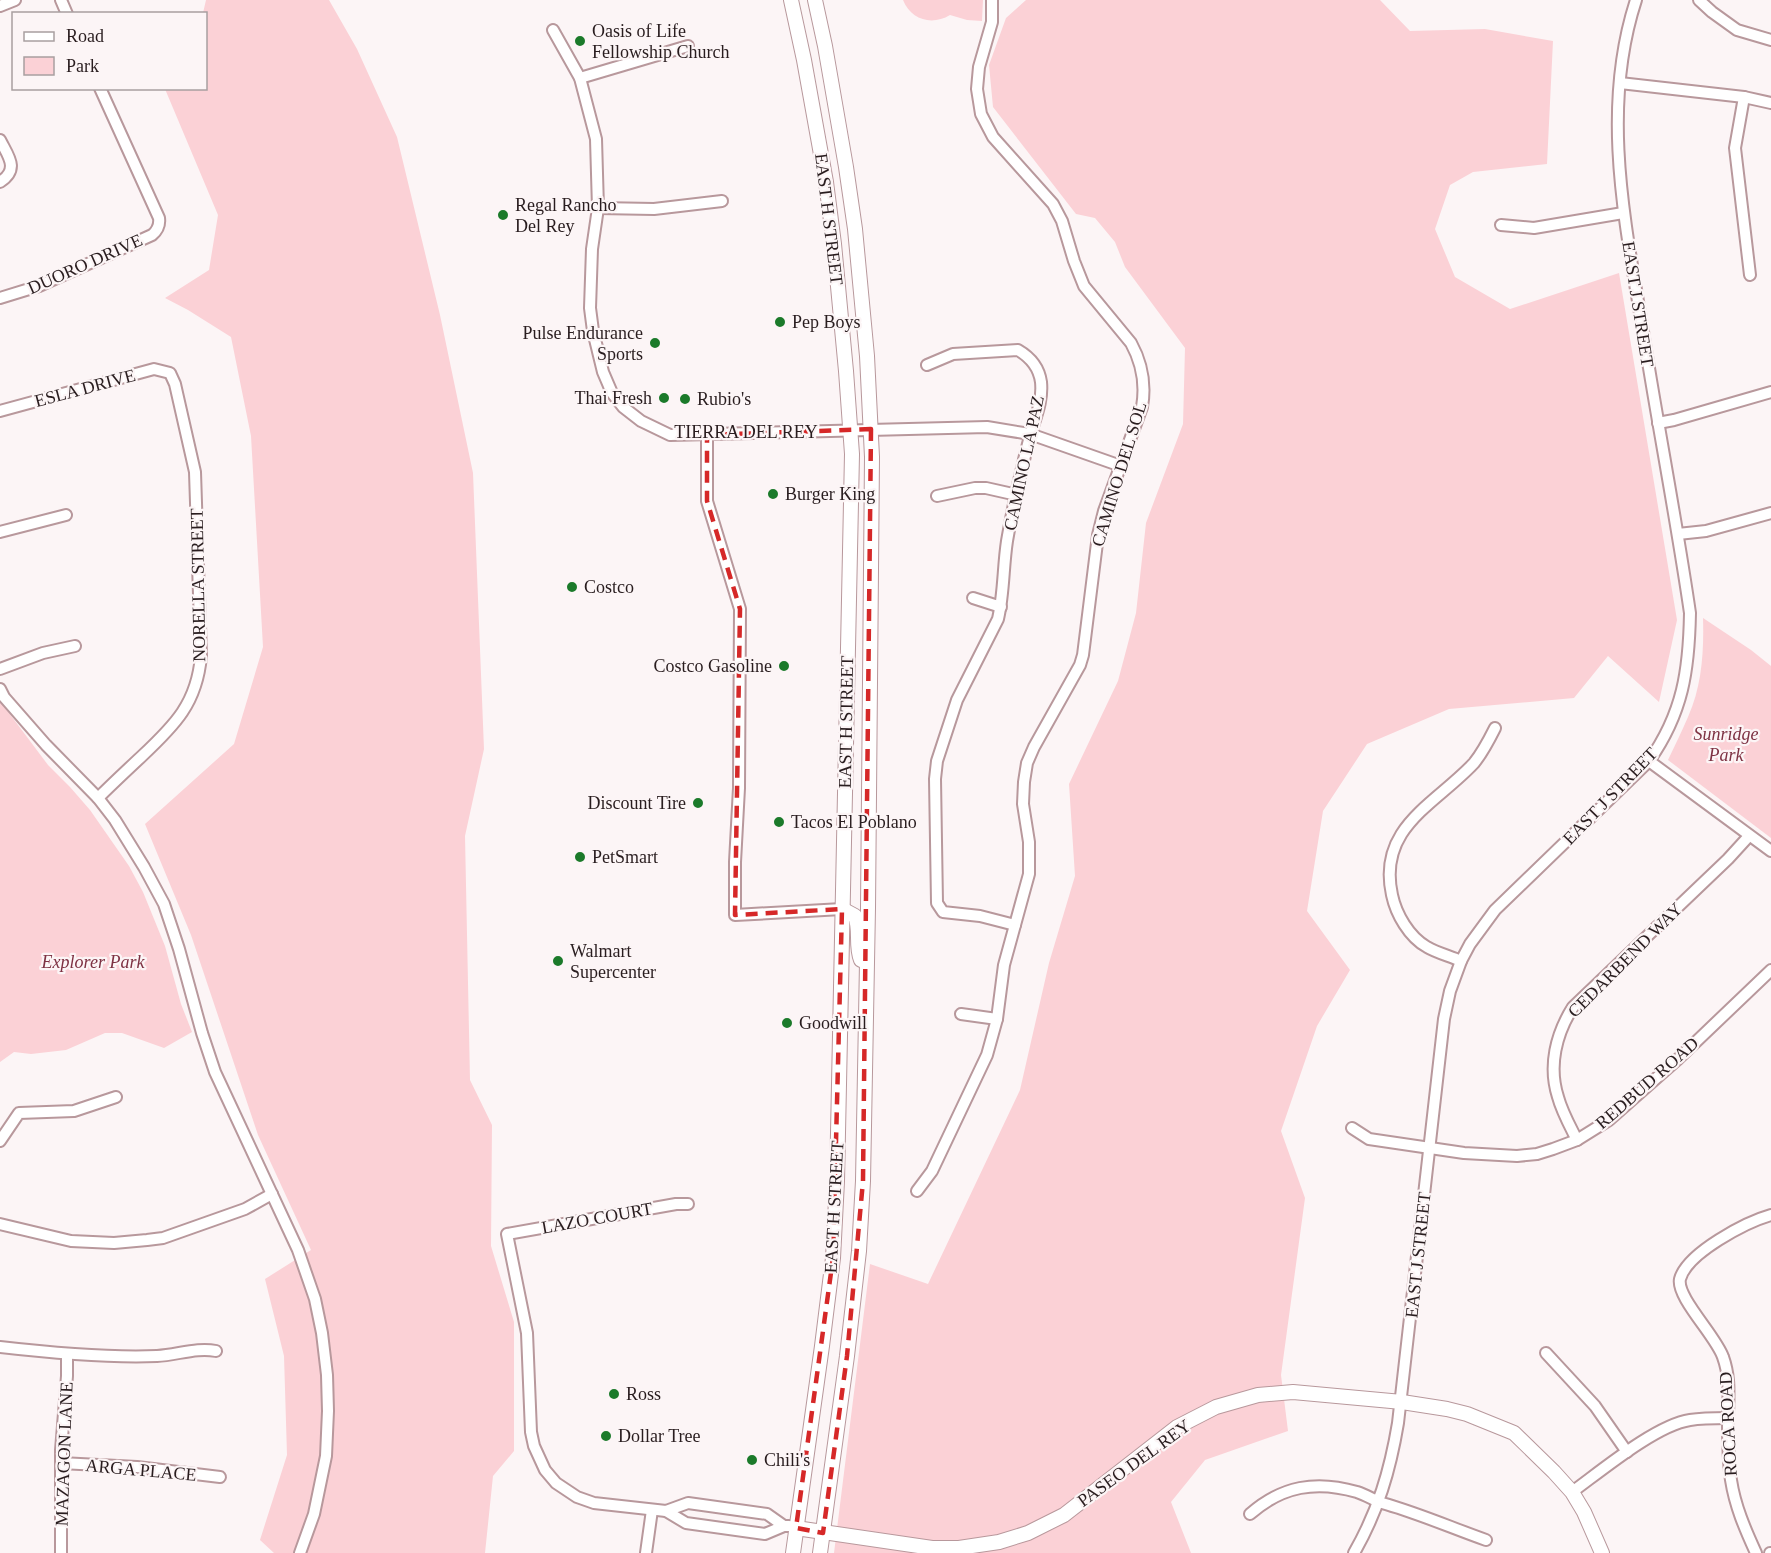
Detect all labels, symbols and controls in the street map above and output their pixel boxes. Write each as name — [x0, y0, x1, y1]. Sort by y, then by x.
legend — [12, 12, 207, 90]
place label: Oasis of Life Fellowship Church — [592, 21, 730, 62]
text: Road — [66, 26, 104, 46]
marker: Oasis of Life Fellowship Church — [573, 34, 587, 48]
text: Park — [66, 56, 99, 76]
street label: EAST H STREET — [811, 152, 847, 286]
place label: Regal Rancho Del Rey — [515, 195, 616, 236]
marker: Regal Rancho Del Rey — [496, 208, 510, 222]
street label: DUORO DRIVE — [25, 230, 145, 298]
street label: EAST J STREET — [1618, 240, 1658, 368]
place label: Pep Boys — [792, 312, 861, 332]
marker: Pep Boys — [773, 315, 787, 329]
place label: Pulse Endurance Sports — [523, 323, 643, 364]
marker: Pulse Endurance Sports — [648, 336, 662, 350]
street label: ESLA DRIVE — [32, 365, 138, 411]
place label: Thai Fresh — [575, 388, 652, 408]
place label: Rubio's — [697, 389, 751, 409]
marker: Thai Fresh — [657, 391, 671, 405]
marker: Rubio's — [678, 392, 692, 406]
street label: CAMINO LA PAZ — [1000, 394, 1048, 532]
street label: CAMINO DEL SOL — [1087, 399, 1151, 549]
street label: TIERRA DEL REY — [674, 422, 818, 442]
place label: Burger King — [785, 484, 875, 504]
marker: Burger King — [766, 487, 780, 501]
street label: NORELLA STREET — [187, 508, 209, 662]
place label: Costco — [584, 577, 634, 597]
marker: Costco — [565, 580, 579, 594]
street label: EAST H STREET — [835, 655, 857, 789]
place label: Costco Gasoline — [654, 656, 772, 676]
marker: Costco Gasoline — [777, 659, 791, 673]
park label: Sunridge Park — [1694, 724, 1759, 765]
street label: EAST J STREET — [1559, 743, 1661, 849]
place label: Discount Tire — [587, 793, 686, 813]
marker: Discount Tire — [691, 796, 705, 810]
place label: Tacos El Poblano — [791, 812, 917, 832]
marker: Tacos El Poblano — [772, 815, 786, 829]
place label: PetSmart — [592, 847, 658, 867]
marker: PetSmart — [573, 850, 587, 864]
street label: CEDARBEND WAY — [1564, 899, 1686, 1021]
place label: Walmart Supercenter — [570, 941, 656, 982]
park label: Explorer Park — [41, 952, 145, 972]
marker: Walmart Supercenter — [551, 954, 565, 968]
place label: Goodwill — [799, 1013, 867, 1033]
marker: Goodwill — [780, 1016, 794, 1030]
street label: REDBUD ROAD — [1592, 1033, 1702, 1133]
street label: EAST H STREET — [821, 1140, 847, 1274]
street label: EAST J STREET — [1401, 1191, 1435, 1319]
street label: LAZO COURT — [540, 1198, 654, 1238]
street label: ROCA ROAD — [1715, 1371, 1741, 1477]
street label: MAZAGON LANE — [51, 1381, 77, 1527]
place label: Ross — [626, 1384, 661, 1404]
marker: Ross — [607, 1387, 621, 1401]
street label: PASEO DEL REY — [1074, 1415, 1194, 1511]
place label: Dollar Tree — [618, 1426, 701, 1446]
marker: Dollar Tree — [599, 1429, 613, 1443]
place label: Chili's — [764, 1450, 810, 1470]
marker: Chili's — [745, 1453, 759, 1467]
street label: ARGA PLACE — [85, 1455, 197, 1485]

